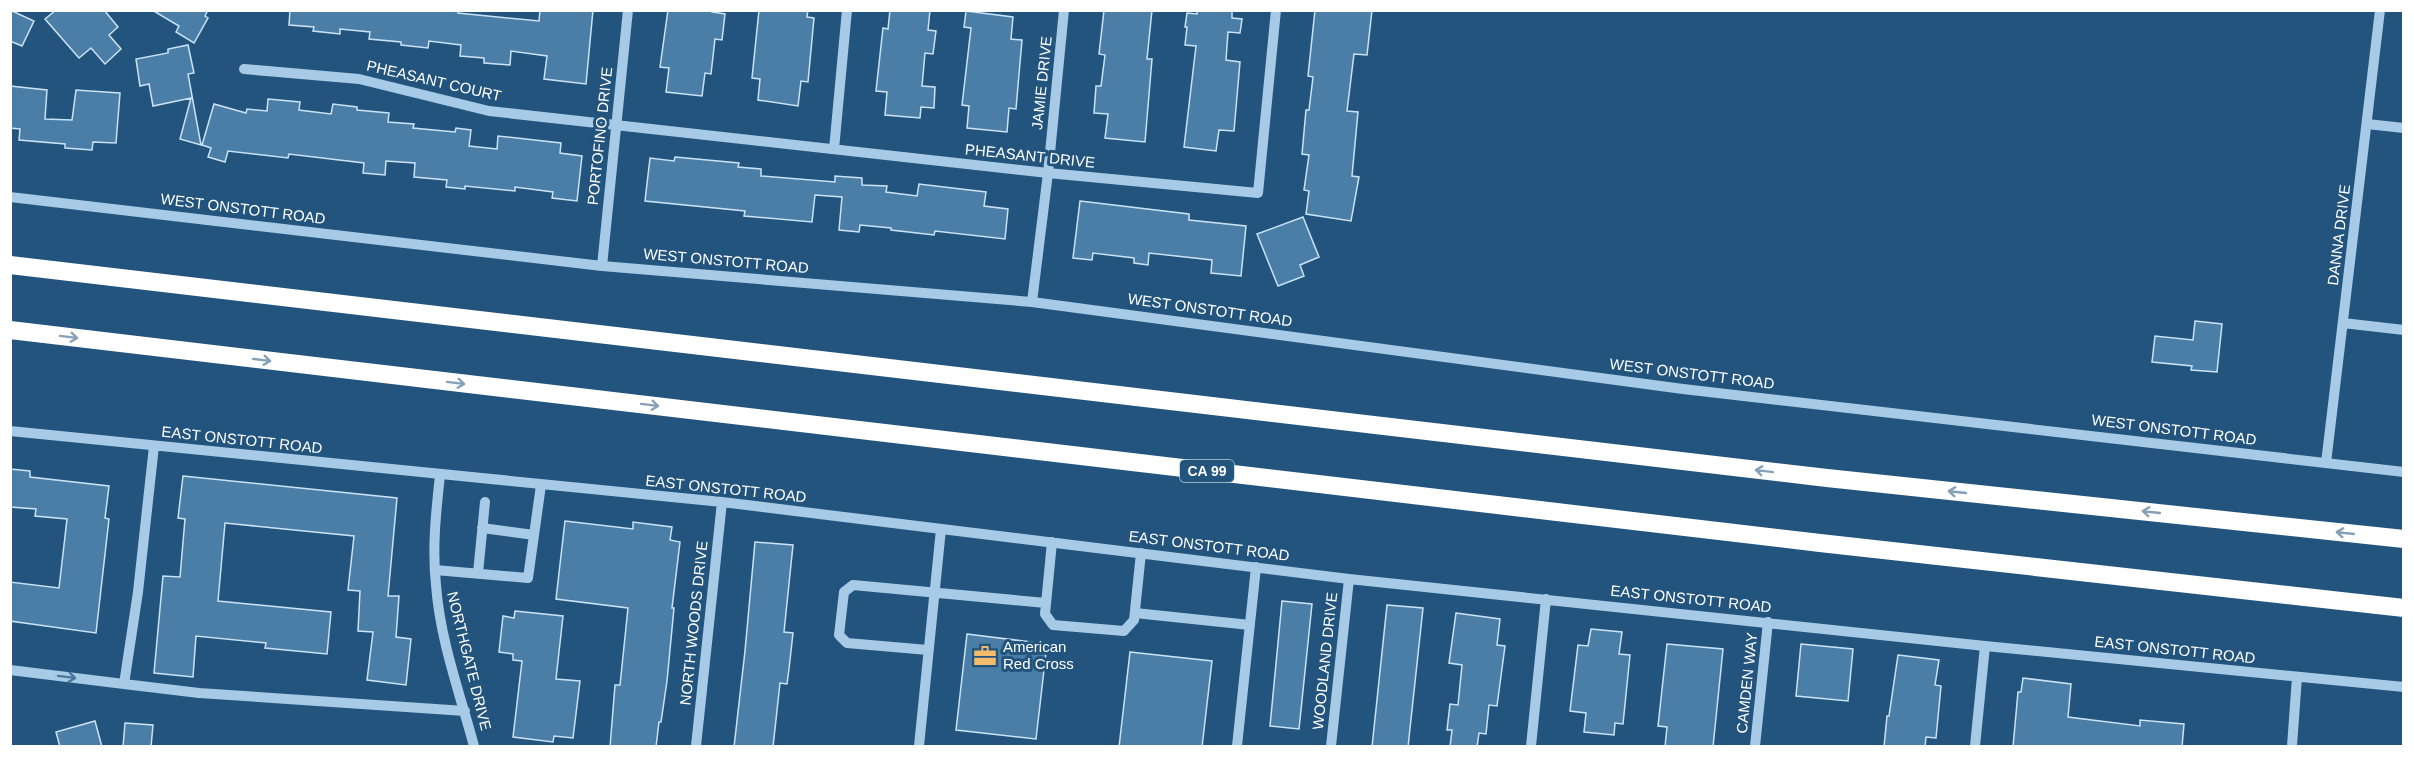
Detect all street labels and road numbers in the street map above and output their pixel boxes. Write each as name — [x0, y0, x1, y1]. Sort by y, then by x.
street label: JAMIE DRIVE — [1028, 35, 1055, 131]
street label: PHEASANT COURT — [365, 57, 503, 104]
street label: PORTOFINO DRIVE — [584, 66, 615, 206]
street label: PHEASANT DRIVE — [964, 140, 1096, 171]
street label: DANNA DRIVE — [2324, 183, 2353, 286]
street label: WEST ONSTOTT ROAD — [160, 190, 327, 227]
street label: WEST ONSTOTT ROAD — [643, 245, 810, 276]
street label: WEST ONSTOTT ROAD — [1127, 290, 1294, 329]
street label: WEST ONSTOTT ROAD — [1609, 355, 1776, 392]
street label: WEST ONSTOTT ROAD — [2091, 411, 2258, 448]
street label: EAST ONSTOTT ROAD — [161, 423, 324, 456]
road number: CA 99 — [1180, 460, 1234, 482]
street label: EAST ONSTOTT ROAD — [645, 472, 808, 505]
street label: EAST ONSTOTT ROAD — [1128, 527, 1291, 564]
street label: NORTH WOODS DRIVE — [676, 540, 711, 706]
street label: EAST ONSTOTT ROAD — [1610, 582, 1773, 615]
street label: NORTHGATE DRIVE — [444, 590, 495, 732]
street label: WOODLAND DRIVE — [1309, 591, 1340, 731]
street label: CAMDEN WAY — [1733, 632, 1760, 734]
street label: EAST ONSTOTT ROAD — [2094, 633, 2257, 666]

